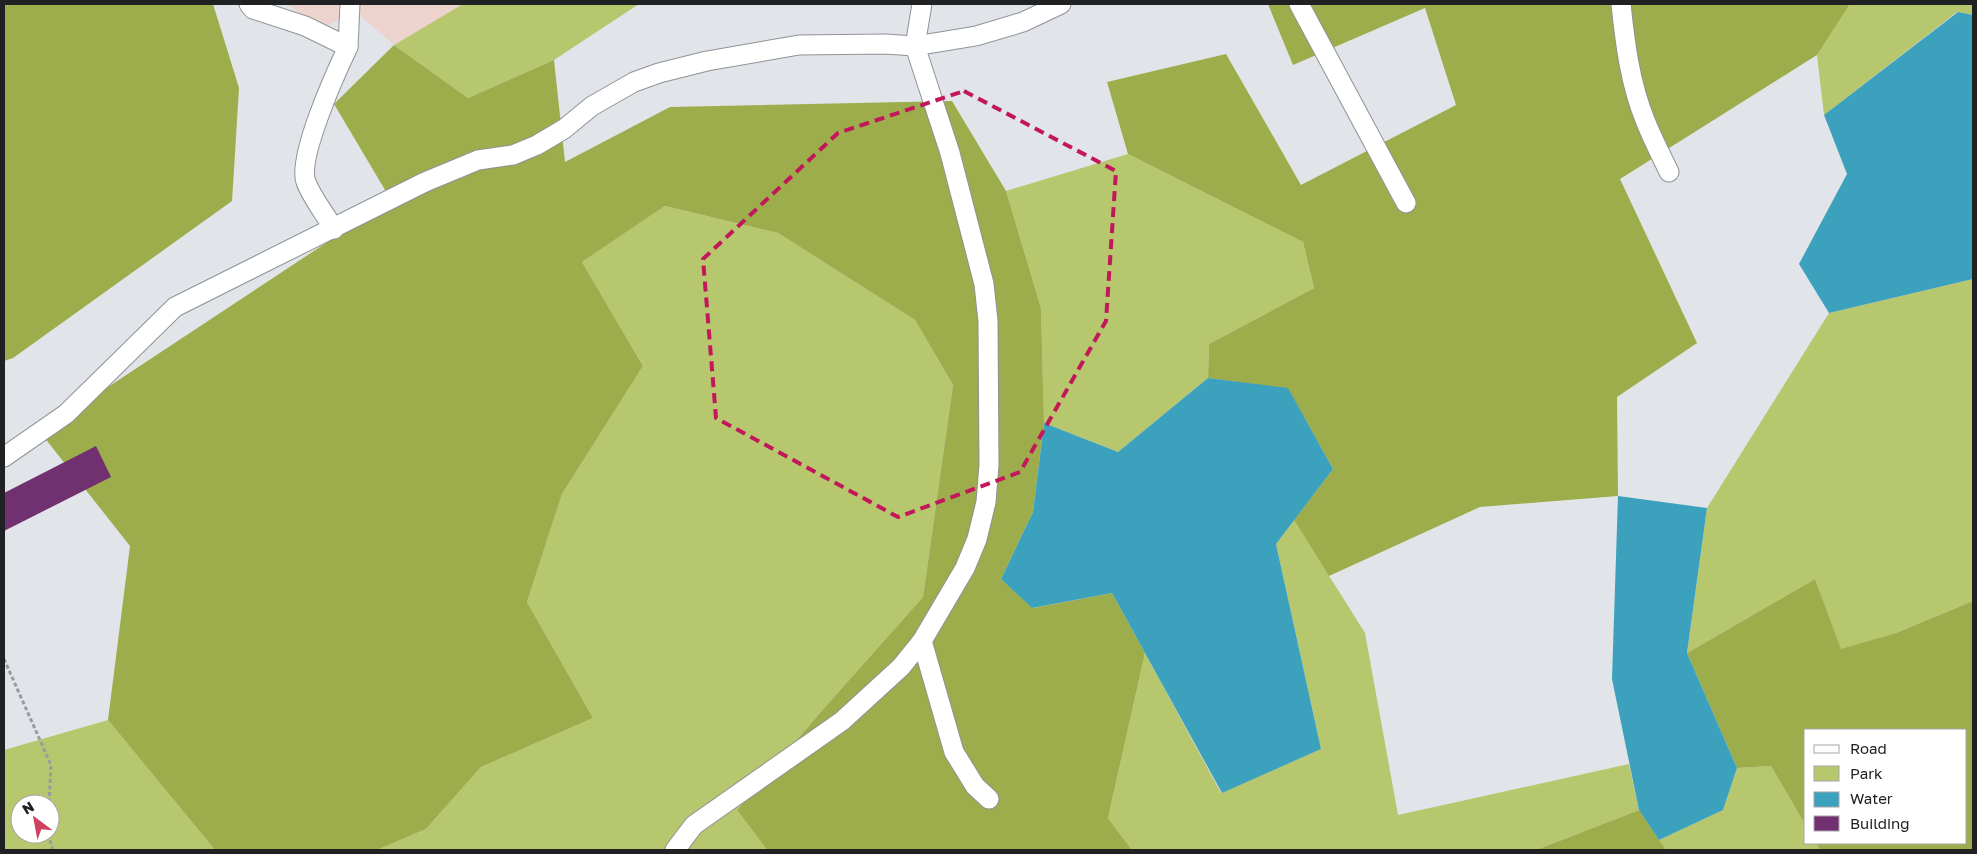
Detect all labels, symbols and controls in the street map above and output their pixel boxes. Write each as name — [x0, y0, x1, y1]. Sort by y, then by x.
legend — [1804, 729, 1967, 844]
text: Road — [1850, 739, 1887, 757]
text: Park — [1850, 764, 1883, 782]
text: Water — [1850, 789, 1893, 807]
north arrow — [10, 794, 60, 844]
text: N — [19, 798, 37, 818]
text: Building — [1850, 814, 1910, 832]

